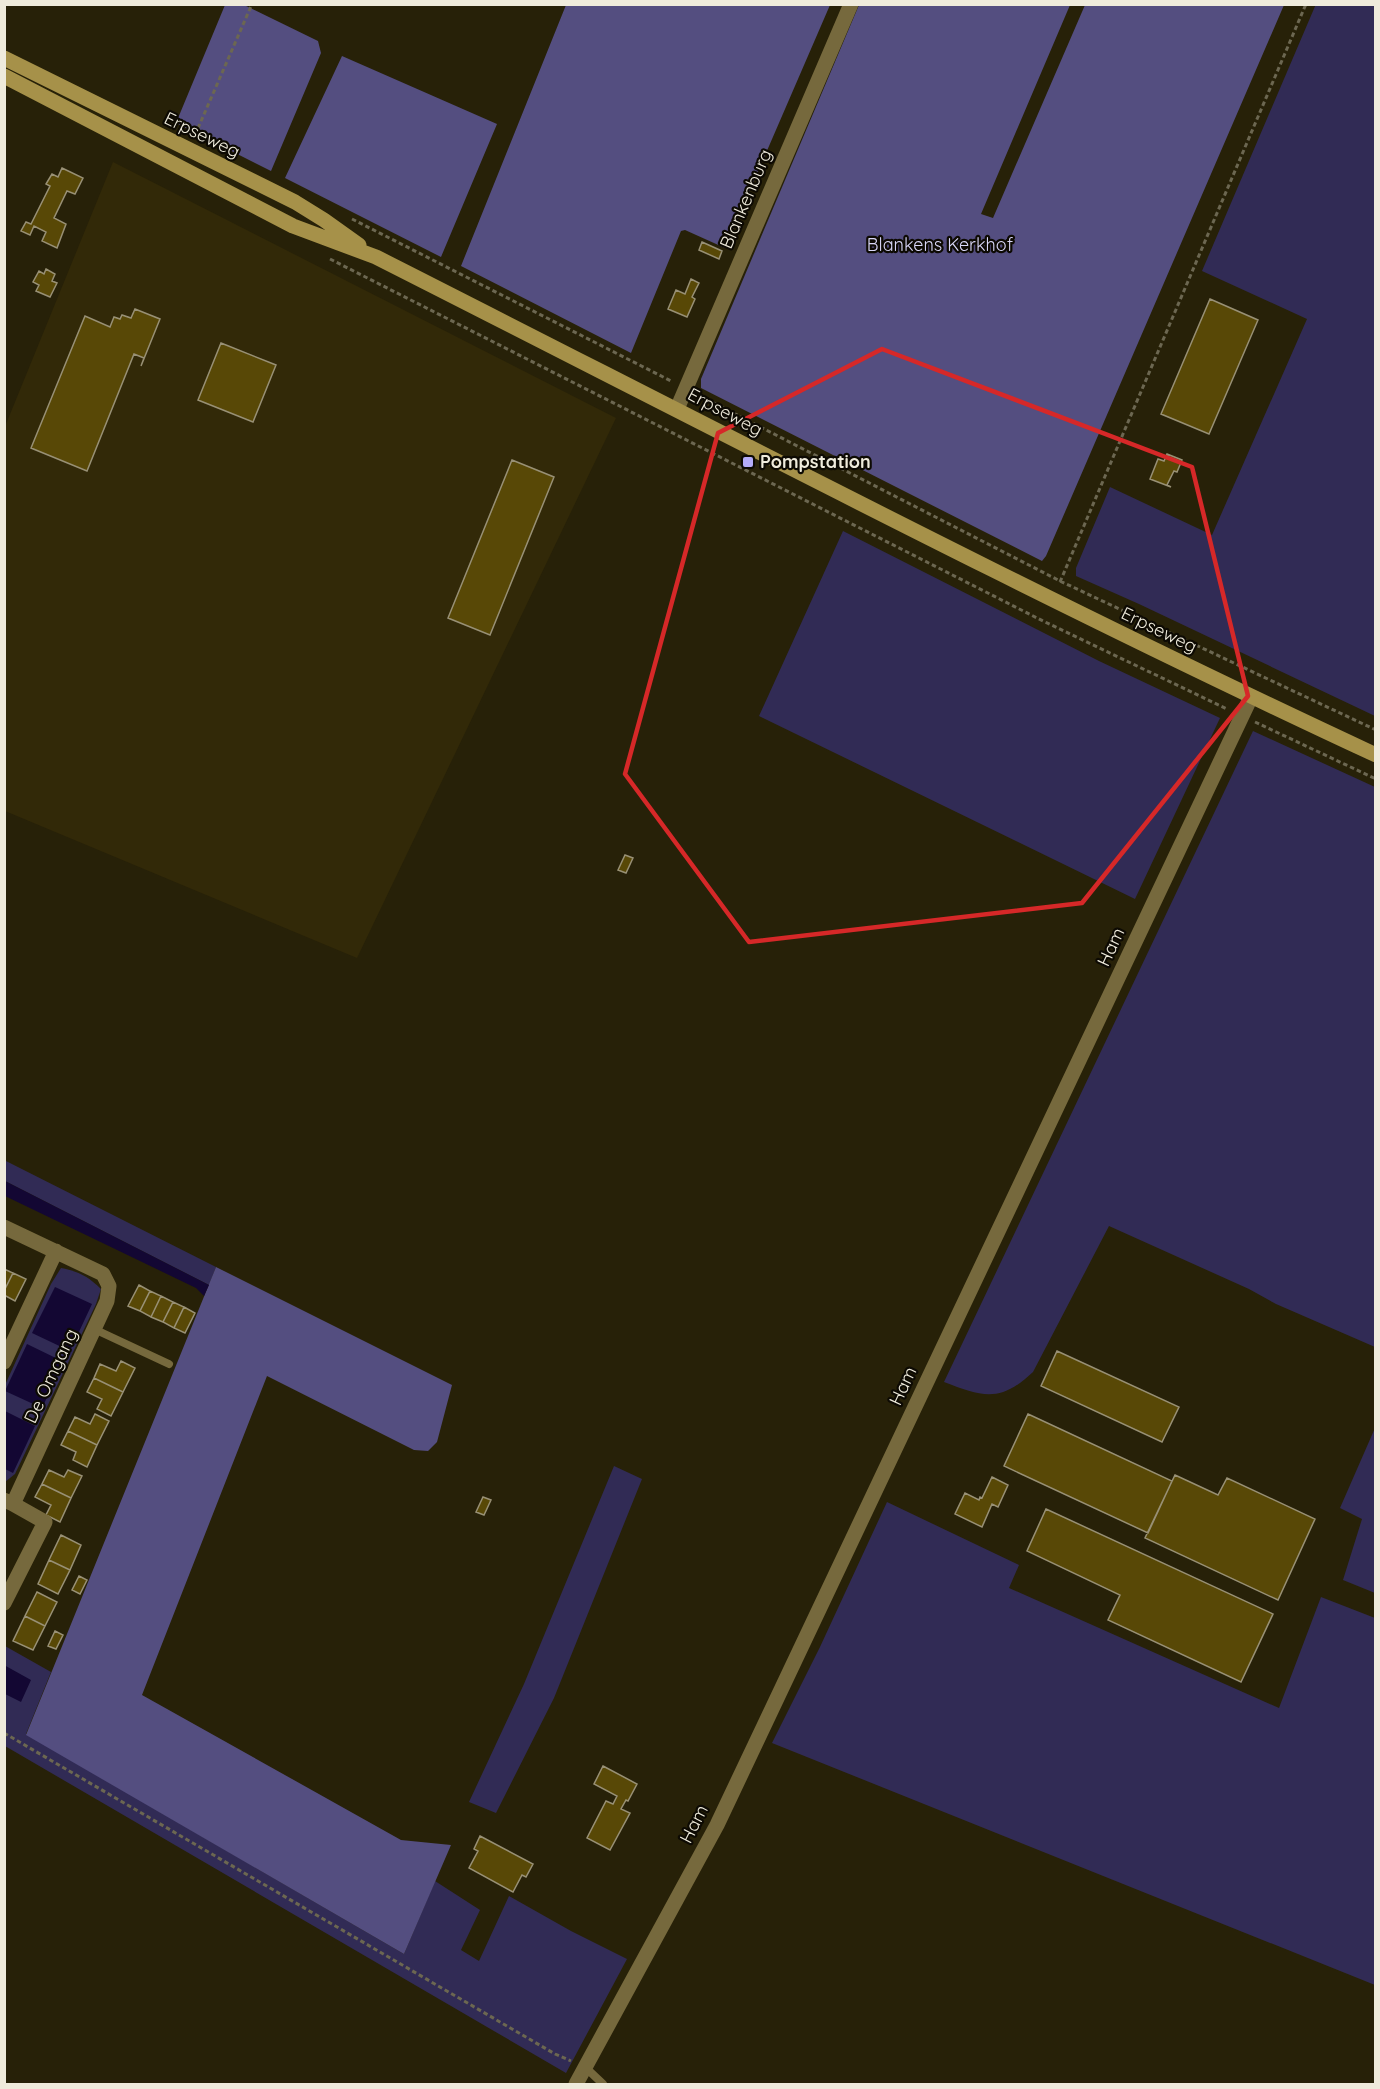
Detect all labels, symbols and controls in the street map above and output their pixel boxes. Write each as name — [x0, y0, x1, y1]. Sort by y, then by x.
street label: Erpseweg — [161, 106, 244, 163]
street label: Blankenburg — [714, 146, 777, 252]
park label: Blankens Kerkhof — [867, 233, 1014, 256]
street label: Erpseweg — [684, 382, 767, 441]
place label: Pompstation — [760, 450, 871, 473]
marker: Pompstation — [741, 455, 755, 469]
street label: Erpseweg — [1118, 601, 1201, 658]
street label: Ham — [1092, 924, 1129, 970]
street label: De Omgang — [19, 1325, 83, 1427]
street label: Ham — [884, 1363, 921, 1409]
street label: Ham — [674, 1801, 713, 1847]

